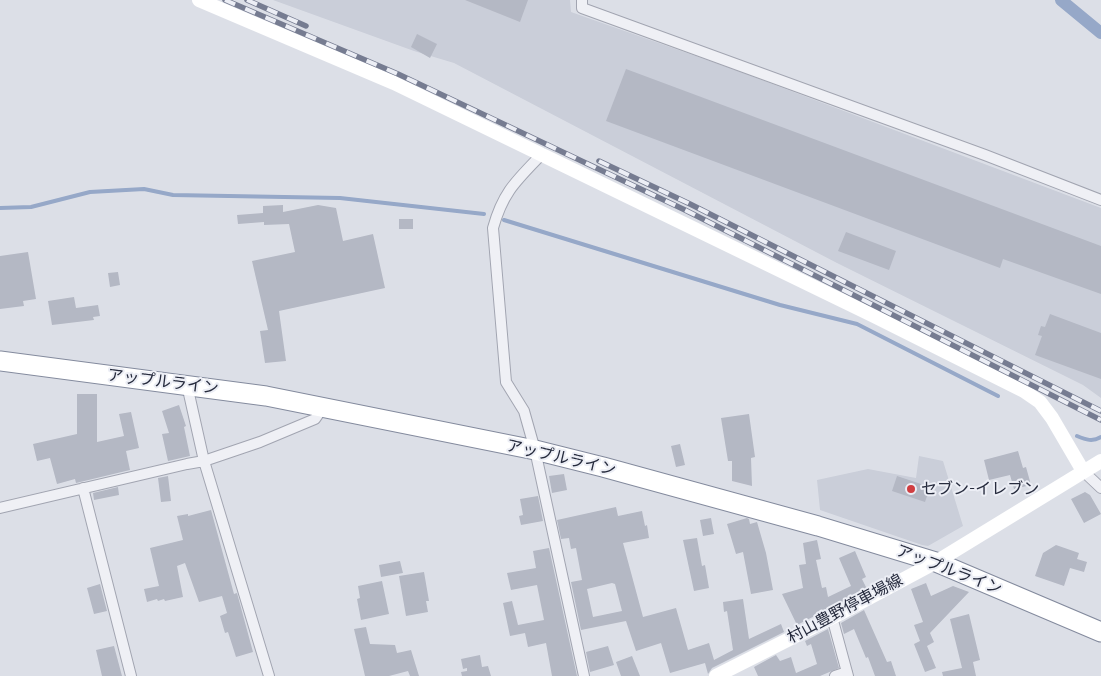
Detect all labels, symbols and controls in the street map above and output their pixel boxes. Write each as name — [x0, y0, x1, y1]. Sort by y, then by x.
street label: アップルライン — [106, 366, 220, 398]
street label: アップルライン — [504, 436, 618, 480]
place label: セブン-イレブン — [921, 479, 1039, 499]
marker: セブン-イレブン — [905, 483, 917, 495]
street label: アップルライン — [893, 541, 1005, 599]
street label: 村山豊野停車場線 — [784, 570, 906, 648]

